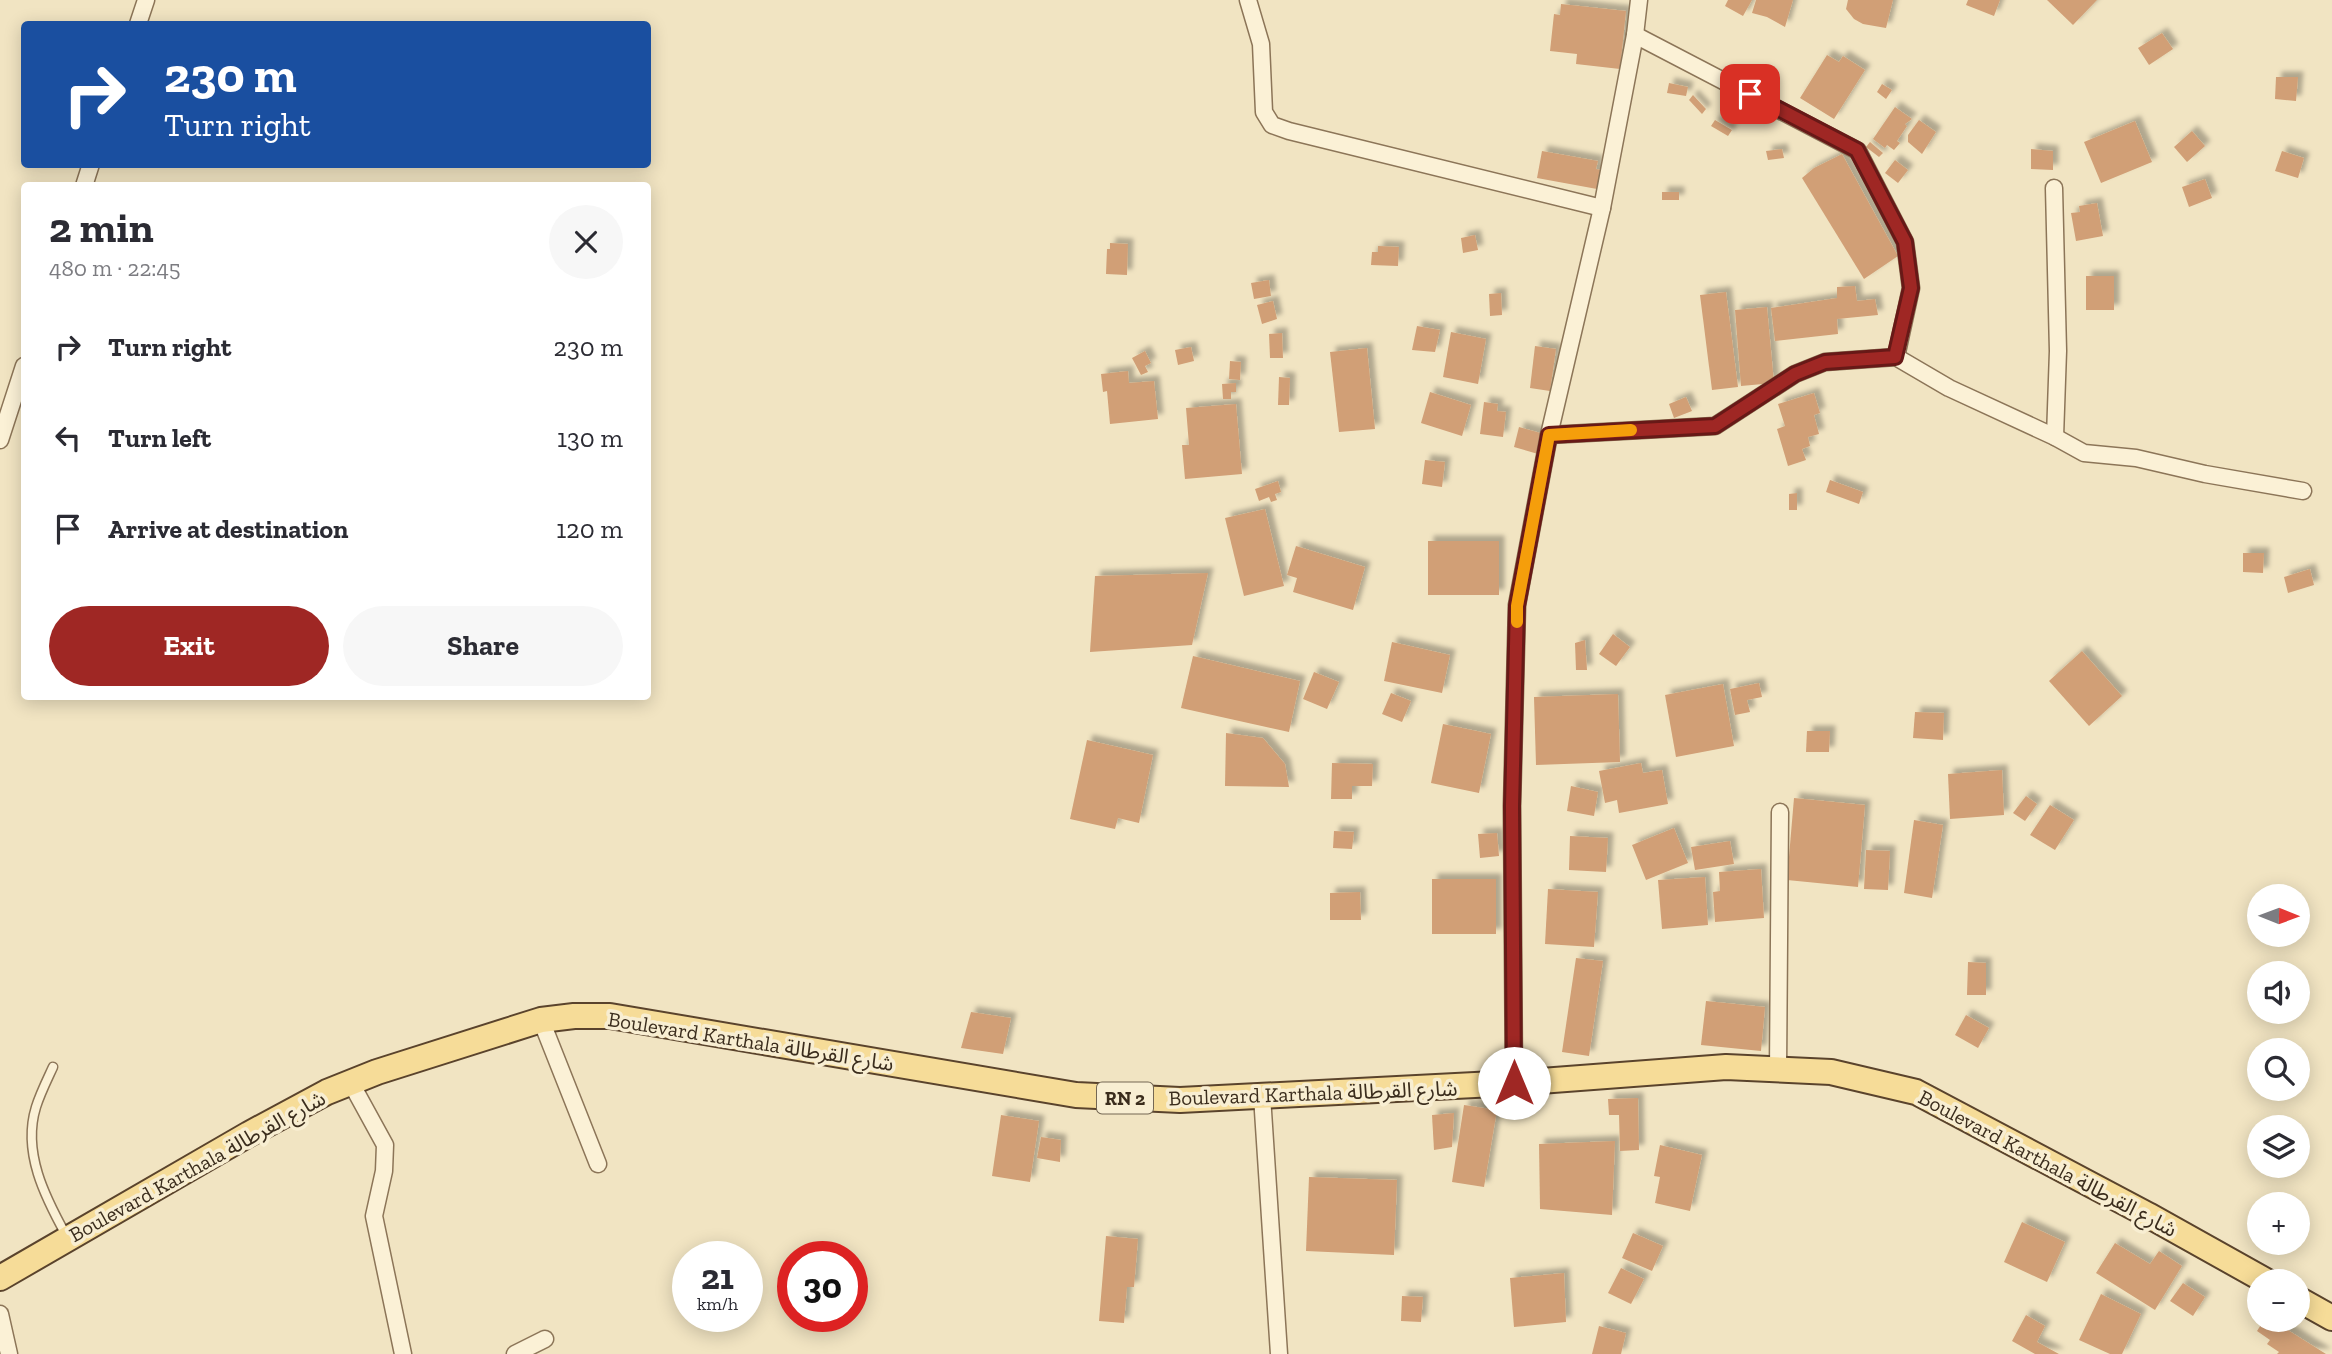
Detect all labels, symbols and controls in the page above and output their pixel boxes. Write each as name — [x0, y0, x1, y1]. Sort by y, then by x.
text: 230 m — [164, 46, 297, 105]
icon: right — [49, 49, 140, 140]
pin — [1720, 64, 1780, 124]
icon: arrive — [1731, 75, 1769, 113]
text: Turn right — [164, 106, 311, 144]
text: 2 min — [49, 202, 154, 253]
button: close — [549, 205, 623, 279]
text: 480 m · 22:45 — [49, 254, 181, 282]
icon: right — [49, 328, 87, 366]
text: Turn right — [108, 331, 231, 363]
text: 230 m — [554, 331, 623, 363]
icon: left — [49, 419, 87, 457]
text: Turn left — [108, 422, 211, 454]
text: 130 m — [557, 422, 623, 454]
icon: arrive — [49, 510, 87, 548]
text: Arrive at destination — [108, 513, 348, 545]
text: 120 m — [556, 513, 623, 545]
button: Exit — [49, 606, 329, 686]
button: Share — [343, 606, 623, 686]
north arrow — [2247, 884, 2310, 947]
map controls — [2247, 884, 2310, 1332]
button: sound — [2247, 961, 2310, 1024]
street label: Boulevard Karthala شارع القرطالة — [606, 1006, 896, 1079]
button: search — [2247, 1038, 2310, 1101]
position arrow — [1477, 1046, 1551, 1120]
street label: Boulevard Karthala شارع القرطالة — [1168, 1075, 1458, 1114]
road number: RN 2 — [1097, 1082, 1153, 1114]
street label: Boulevard Karthala شارع القرطالة — [1913, 1084, 2182, 1245]
street label: Boulevard Karthala شارع القرطالة — [64, 1085, 331, 1250]
button: layers — [2247, 1115, 2310, 1178]
button: + — [2247, 1192, 2310, 1255]
speed limit sign: 30 — [777, 1241, 868, 1332]
text: 21 — [701, 1256, 734, 1298]
button: − — [2247, 1269, 2310, 1332]
text: km/h — [697, 1293, 738, 1315]

